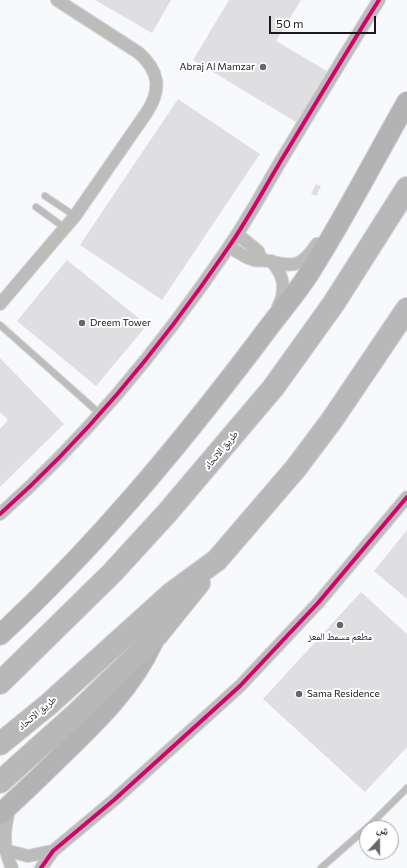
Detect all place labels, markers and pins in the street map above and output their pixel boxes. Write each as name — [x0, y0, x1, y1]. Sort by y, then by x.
place label: Abraj Al Mamzar — [180, 61, 255, 73]
marker: Abraj Al Mamzar — [258, 62, 268, 72]
place label: Dreem Tower — [90, 317, 151, 329]
marker: Dreem Tower — [77, 318, 87, 328]
marker: مطعم مسمط المعز — [335, 620, 345, 630]
place label: مطعم مسمط المعز — [308, 631, 372, 643]
place label: Sama Residence — [307, 688, 380, 700]
marker: Sama Residence — [294, 689, 304, 699]

